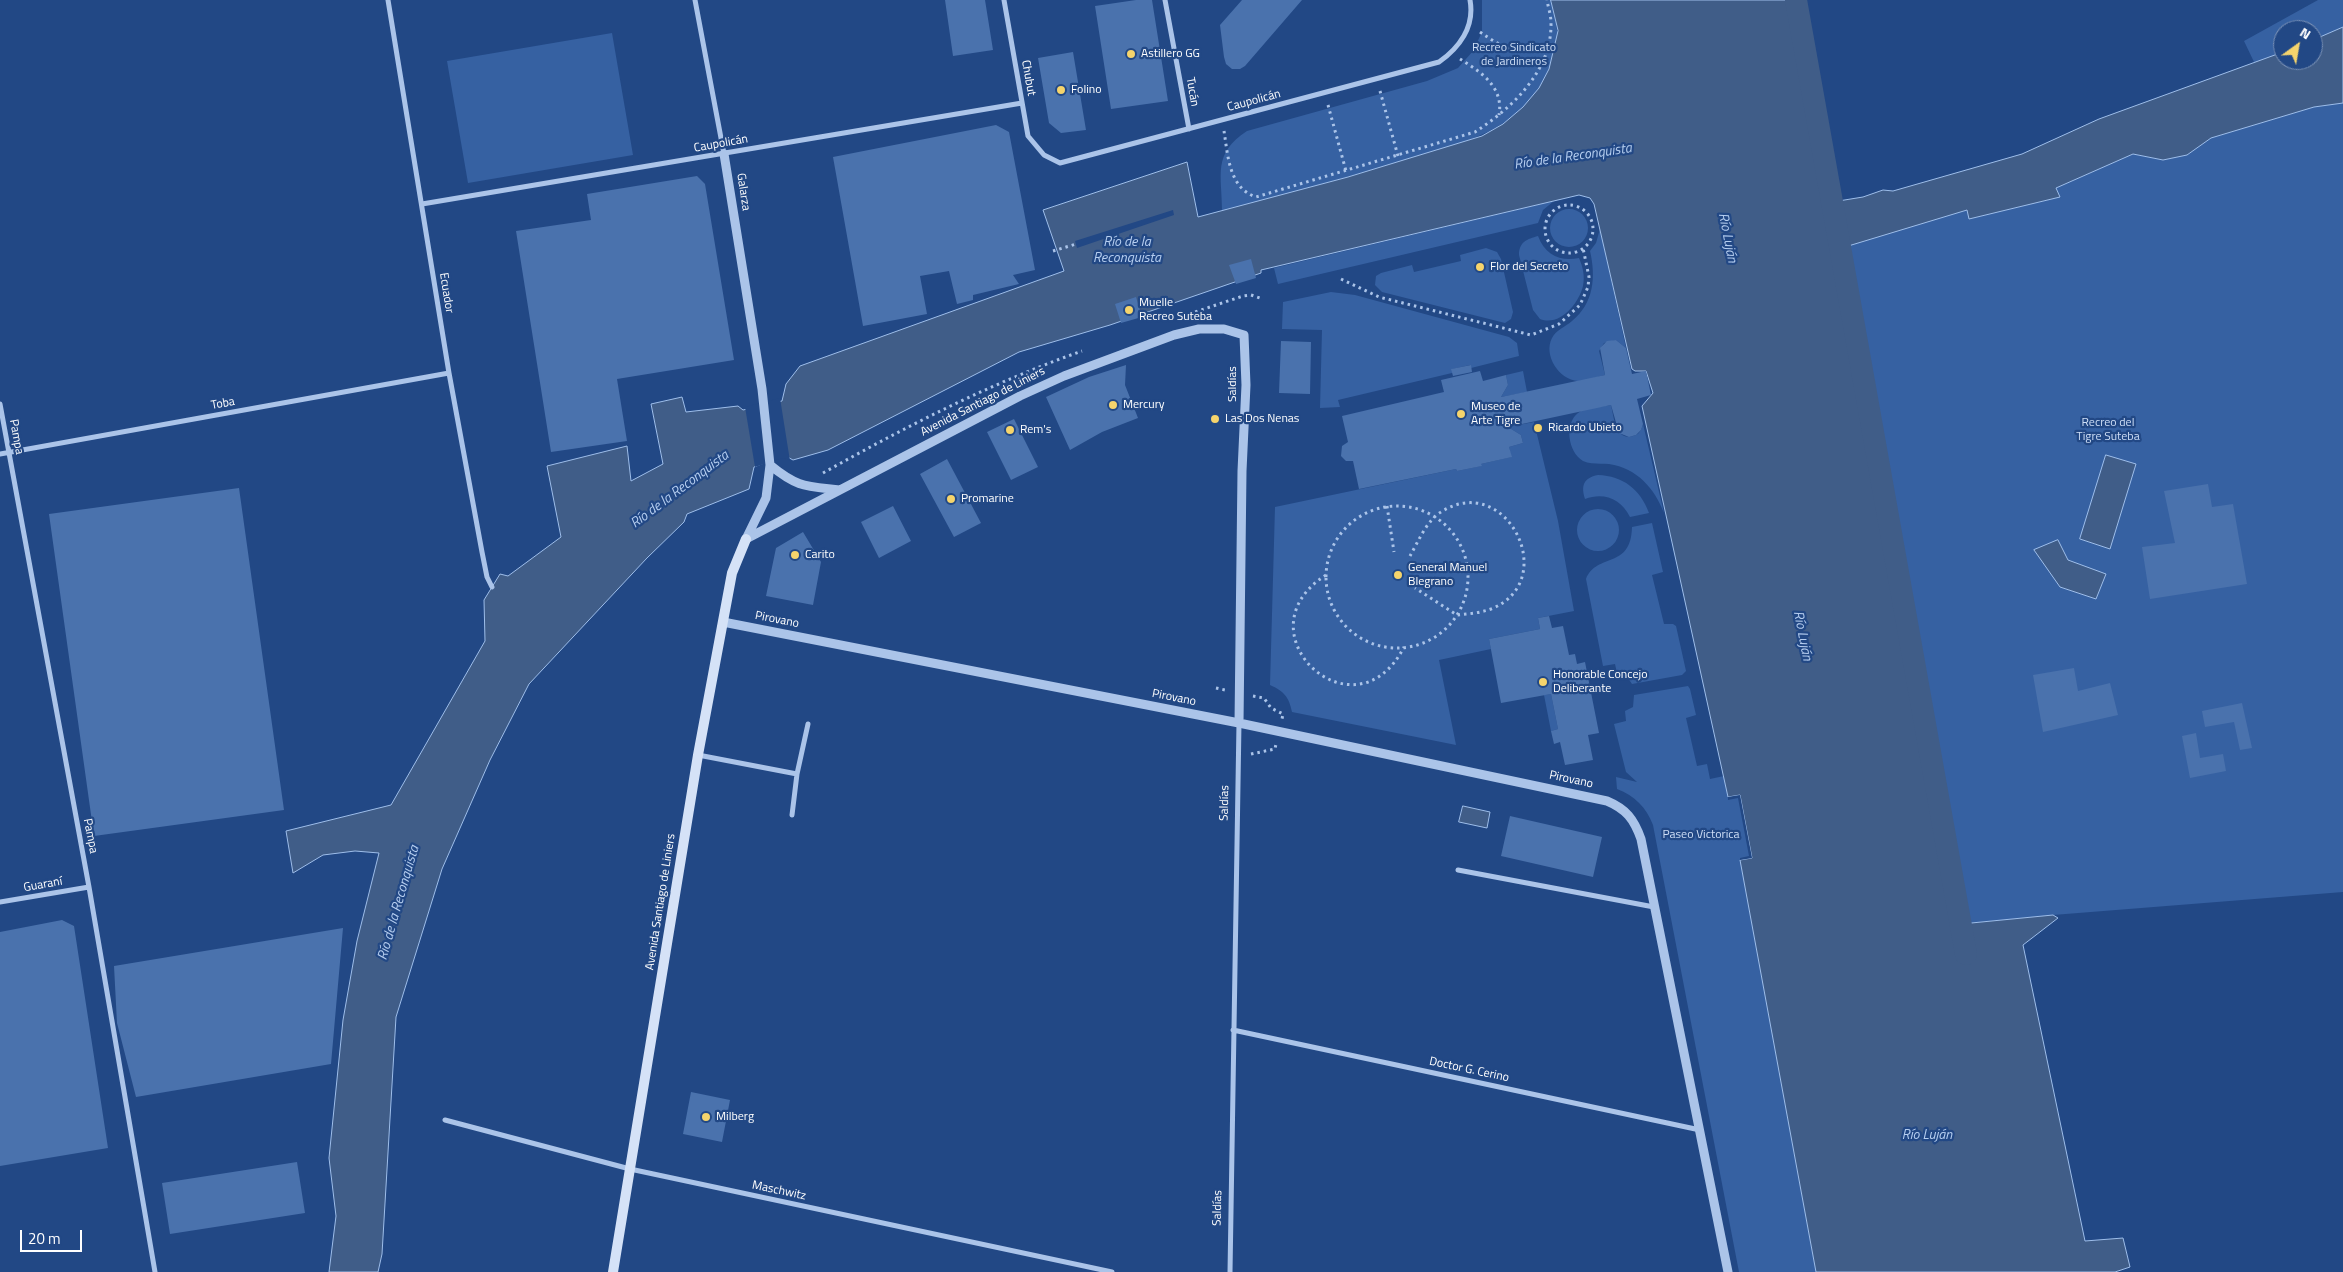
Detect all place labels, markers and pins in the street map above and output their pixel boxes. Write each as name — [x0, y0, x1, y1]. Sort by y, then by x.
place label: Astillero GG — [1141, 47, 1200, 61]
marker: Astillero GG — [1125, 48, 1137, 60]
place label: Folino — [1071, 83, 1102, 97]
marker: Folino — [1055, 84, 1067, 96]
place label: Flor del Secreto — [1490, 260, 1568, 274]
marker: Flor del Secreto — [1474, 261, 1486, 273]
place label: Muelle Recreo Suteba — [1139, 296, 1212, 324]
marker: Muelle Recreo Suteba — [1123, 304, 1135, 316]
place label: Mercury — [1123, 398, 1165, 412]
marker: Mercury — [1107, 399, 1119, 411]
place label: Museo de Arte Tigre — [1471, 400, 1520, 428]
marker: Museo de Arte Tigre — [1455, 408, 1467, 420]
place label: Las Dos Nenas — [1225, 412, 1299, 426]
marker: Las Dos Nenas — [1209, 413, 1221, 425]
place label: Ricardo Ubieto — [1548, 421, 1622, 435]
marker: Ricardo Ubieto — [1532, 422, 1544, 434]
place label: Rem's — [1020, 423, 1051, 437]
marker: Rem's — [1004, 424, 1016, 436]
place label: Promarine — [961, 492, 1014, 506]
marker: Promarine — [945, 493, 957, 505]
place label: Carito — [805, 548, 835, 562]
marker: Carito — [789, 549, 801, 561]
place label: General Manuel Blegrano — [1408, 561, 1487, 589]
marker: General Manuel Blegrano — [1392, 569, 1404, 581]
place label: Honorable Concejo Deliberante — [1553, 668, 1647, 696]
marker: Honorable Concejo Deliberante — [1537, 676, 1549, 688]
place label: Milberg — [716, 1110, 754, 1124]
marker: Milberg — [700, 1111, 712, 1123]

